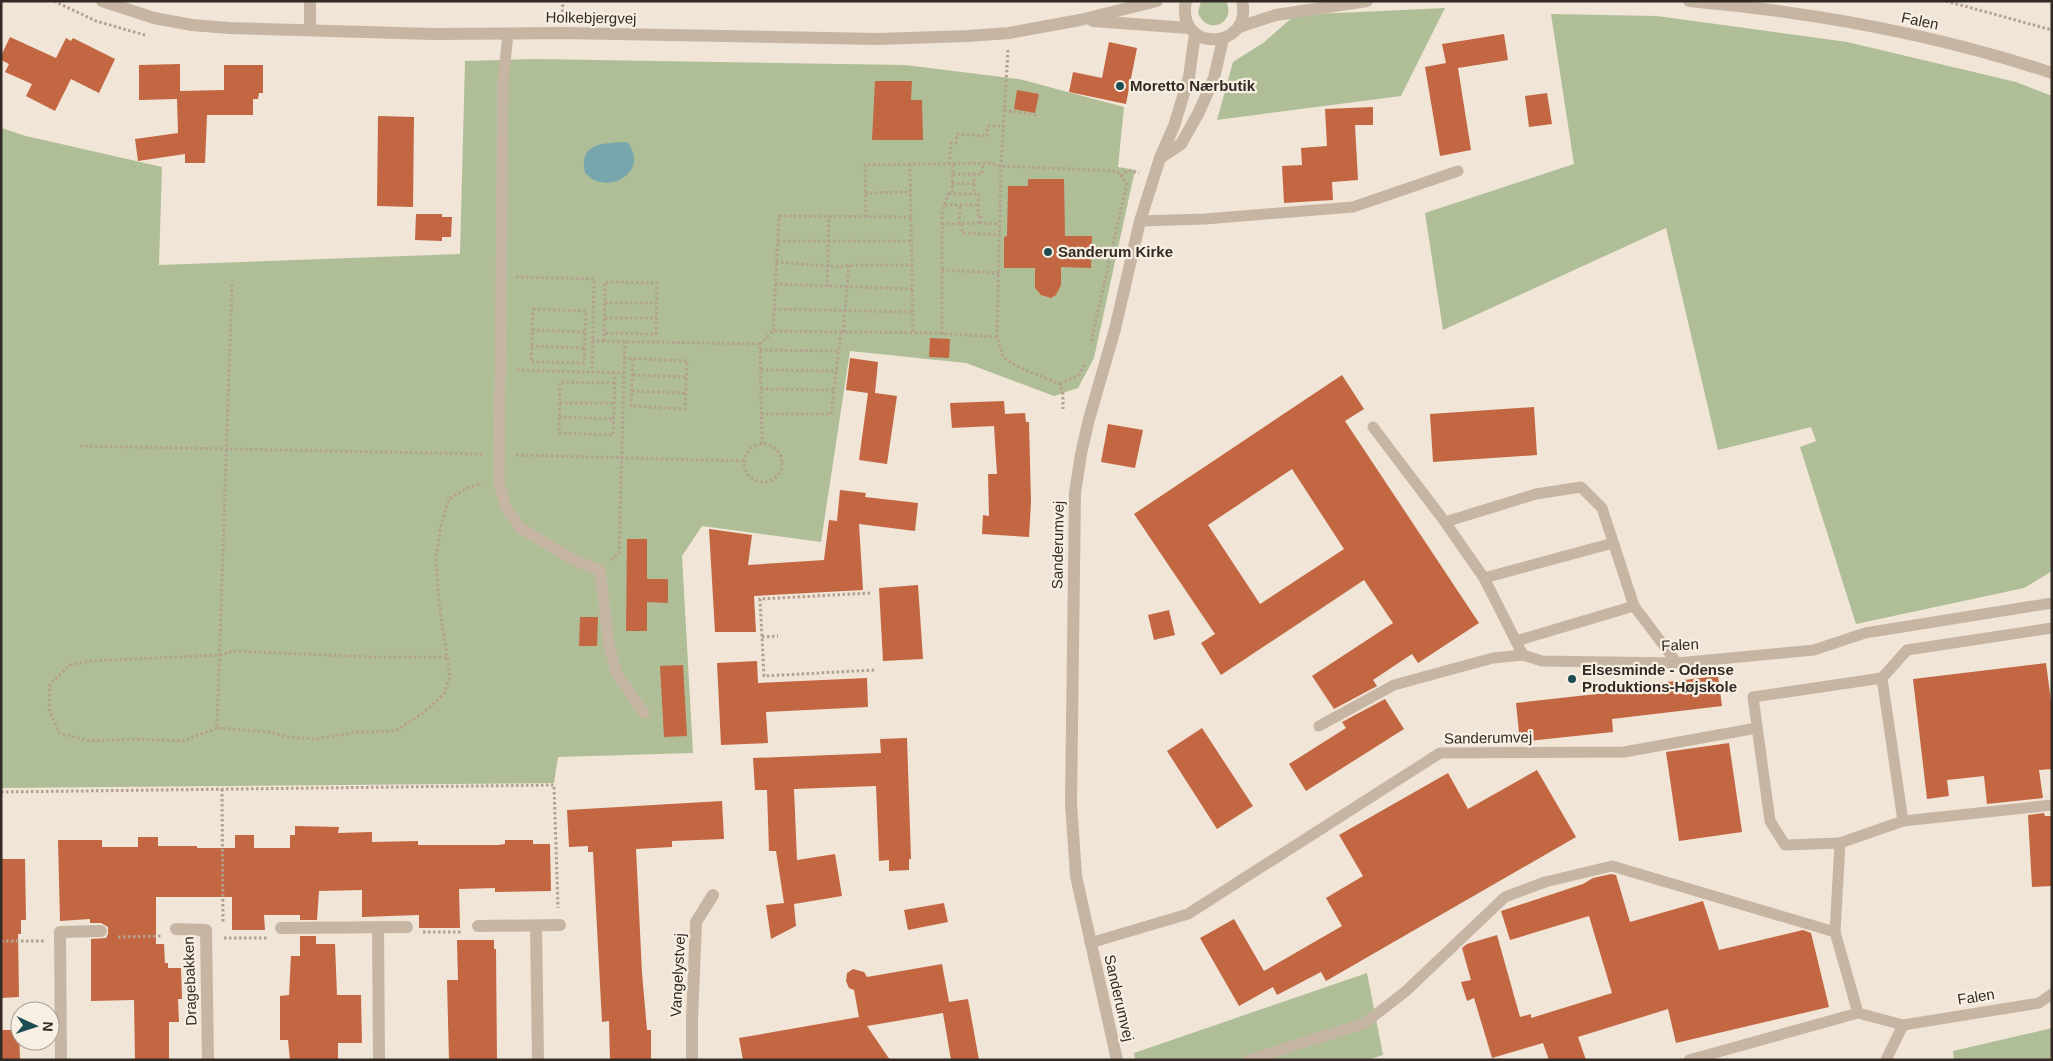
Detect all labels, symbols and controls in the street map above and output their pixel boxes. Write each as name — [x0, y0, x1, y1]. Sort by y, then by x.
street label: Holkebjergvej — [545, 8, 637, 27]
street label: Falen — [1900, 8, 1940, 33]
place label: Moretto Nærbutik — [1130, 77, 1256, 94]
marker: Moretto Nærbutik — [1114, 80, 1126, 92]
place label: Sanderum Kirke — [1058, 243, 1173, 260]
marker: Sanderum Kirke — [1042, 246, 1054, 258]
street label: Sanderumvej — [1048, 501, 1067, 589]
street label: Falen — [1661, 635, 1699, 654]
place label: Elsesminde - Odense Produktions-Højskole — [1582, 661, 1737, 695]
marker: Elsesminde - Odense Produktions-Højskole — [1566, 673, 1578, 685]
street label: Sanderumvej — [1444, 728, 1532, 747]
street label: Vangelystvej — [667, 933, 688, 1017]
street label: Dragebakken — [179, 936, 200, 1026]
street label: Sanderumvej — [1101, 953, 1138, 1043]
street label: Falen — [1956, 985, 1996, 1008]
north arrow — [10, 1001, 60, 1051]
text: N — [40, 1021, 56, 1032]

